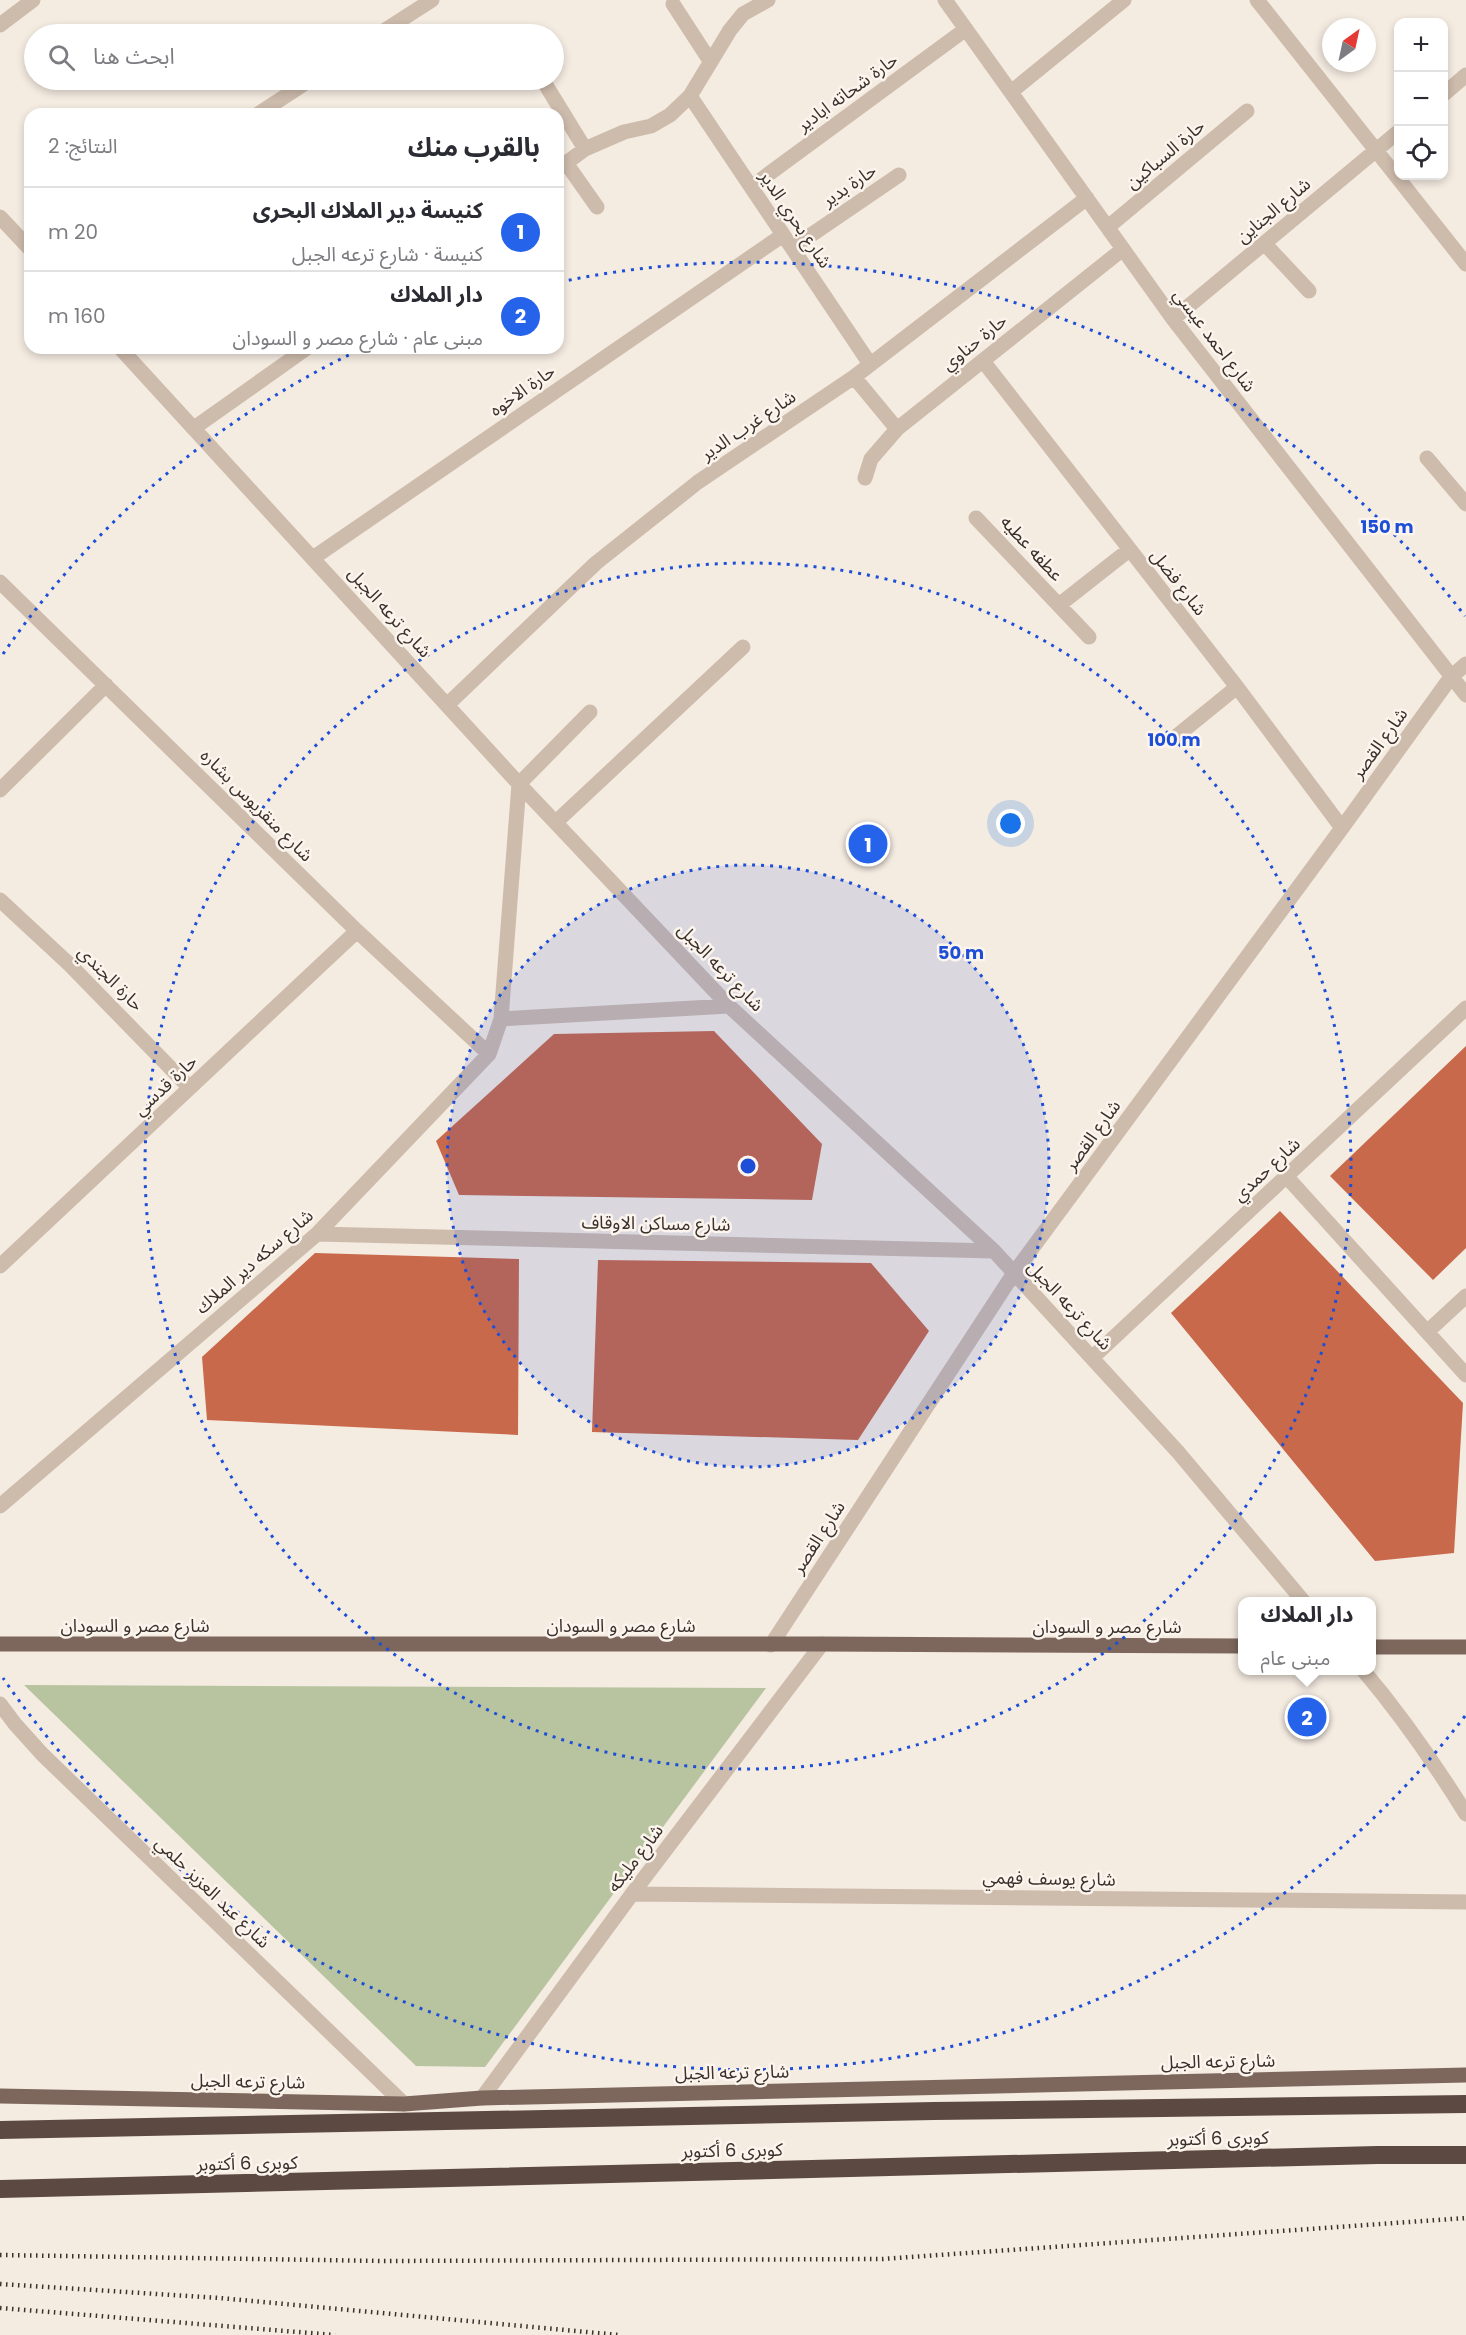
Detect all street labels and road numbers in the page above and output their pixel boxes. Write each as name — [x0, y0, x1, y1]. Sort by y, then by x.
street label: حارة شحاته ابادير — [791, 47, 903, 138]
street label: حارة السباكين — [1120, 113, 1210, 195]
street label: حارة بدير — [816, 158, 881, 213]
street label: شارع بحري الدير — [752, 164, 838, 274]
street label: شارع الجناين — [1230, 171, 1317, 250]
street label: شارع احمد عيسي — [1166, 283, 1262, 398]
street label: حارة حناوي — [936, 308, 1013, 377]
street label: حارة الاخوه — [484, 358, 560, 422]
street label: شارع غرب الدير — [695, 384, 802, 468]
street label: عطفه عطيه — [995, 510, 1069, 586]
street label: شارع فضل — [1144, 544, 1213, 622]
street label: شارع ترعه الجبل — [341, 561, 438, 664]
street label: شارع القصر — [1344, 702, 1415, 785]
street label: شارع منقريوس بشاره — [194, 743, 319, 868]
street label: شارع ترعه الجبل — [671, 917, 770, 1018]
street label: حارة الجندي — [72, 940, 149, 1017]
street label: حارة قدسي — [128, 1049, 203, 1122]
street label: شارع القصر — [1057, 1094, 1128, 1177]
street label: شارع حمدي — [1227, 1131, 1307, 1208]
street label: شارع سكه دير الملاك — [190, 1203, 320, 1321]
street label: شارع مساكن الاوقاف — [581, 1209, 731, 1239]
street label: شارع ترعه الجبل — [1020, 1255, 1118, 1357]
street label: شارع القصر — [785, 1496, 852, 1580]
street label: شارع مصر و السودان — [60, 1613, 210, 1640]
street label: شارع مصر و السودان — [546, 1613, 696, 1640]
street label: شارع مصر و السودان — [1032, 1614, 1182, 1641]
street label: شارع مليكه — [601, 1819, 670, 1898]
street label: شارع عبد العزيز حلمي — [148, 1830, 276, 1955]
street label: شارع يوسف فهمي — [982, 1864, 1116, 1894]
street label: شارع ترعه الجبل — [1161, 2048, 1275, 2076]
street label: شارع ترعه الجبل — [675, 2059, 789, 2087]
street label: شارع ترعه الجبل — [191, 2068, 305, 2096]
street label: كوبرى 6 أكتوبر — [1166, 2125, 1270, 2151]
street label: كوبرى 6 أكتوبر — [680, 2137, 784, 2163]
street label: كوبرى 6 أكتوبر — [195, 2150, 299, 2176]

